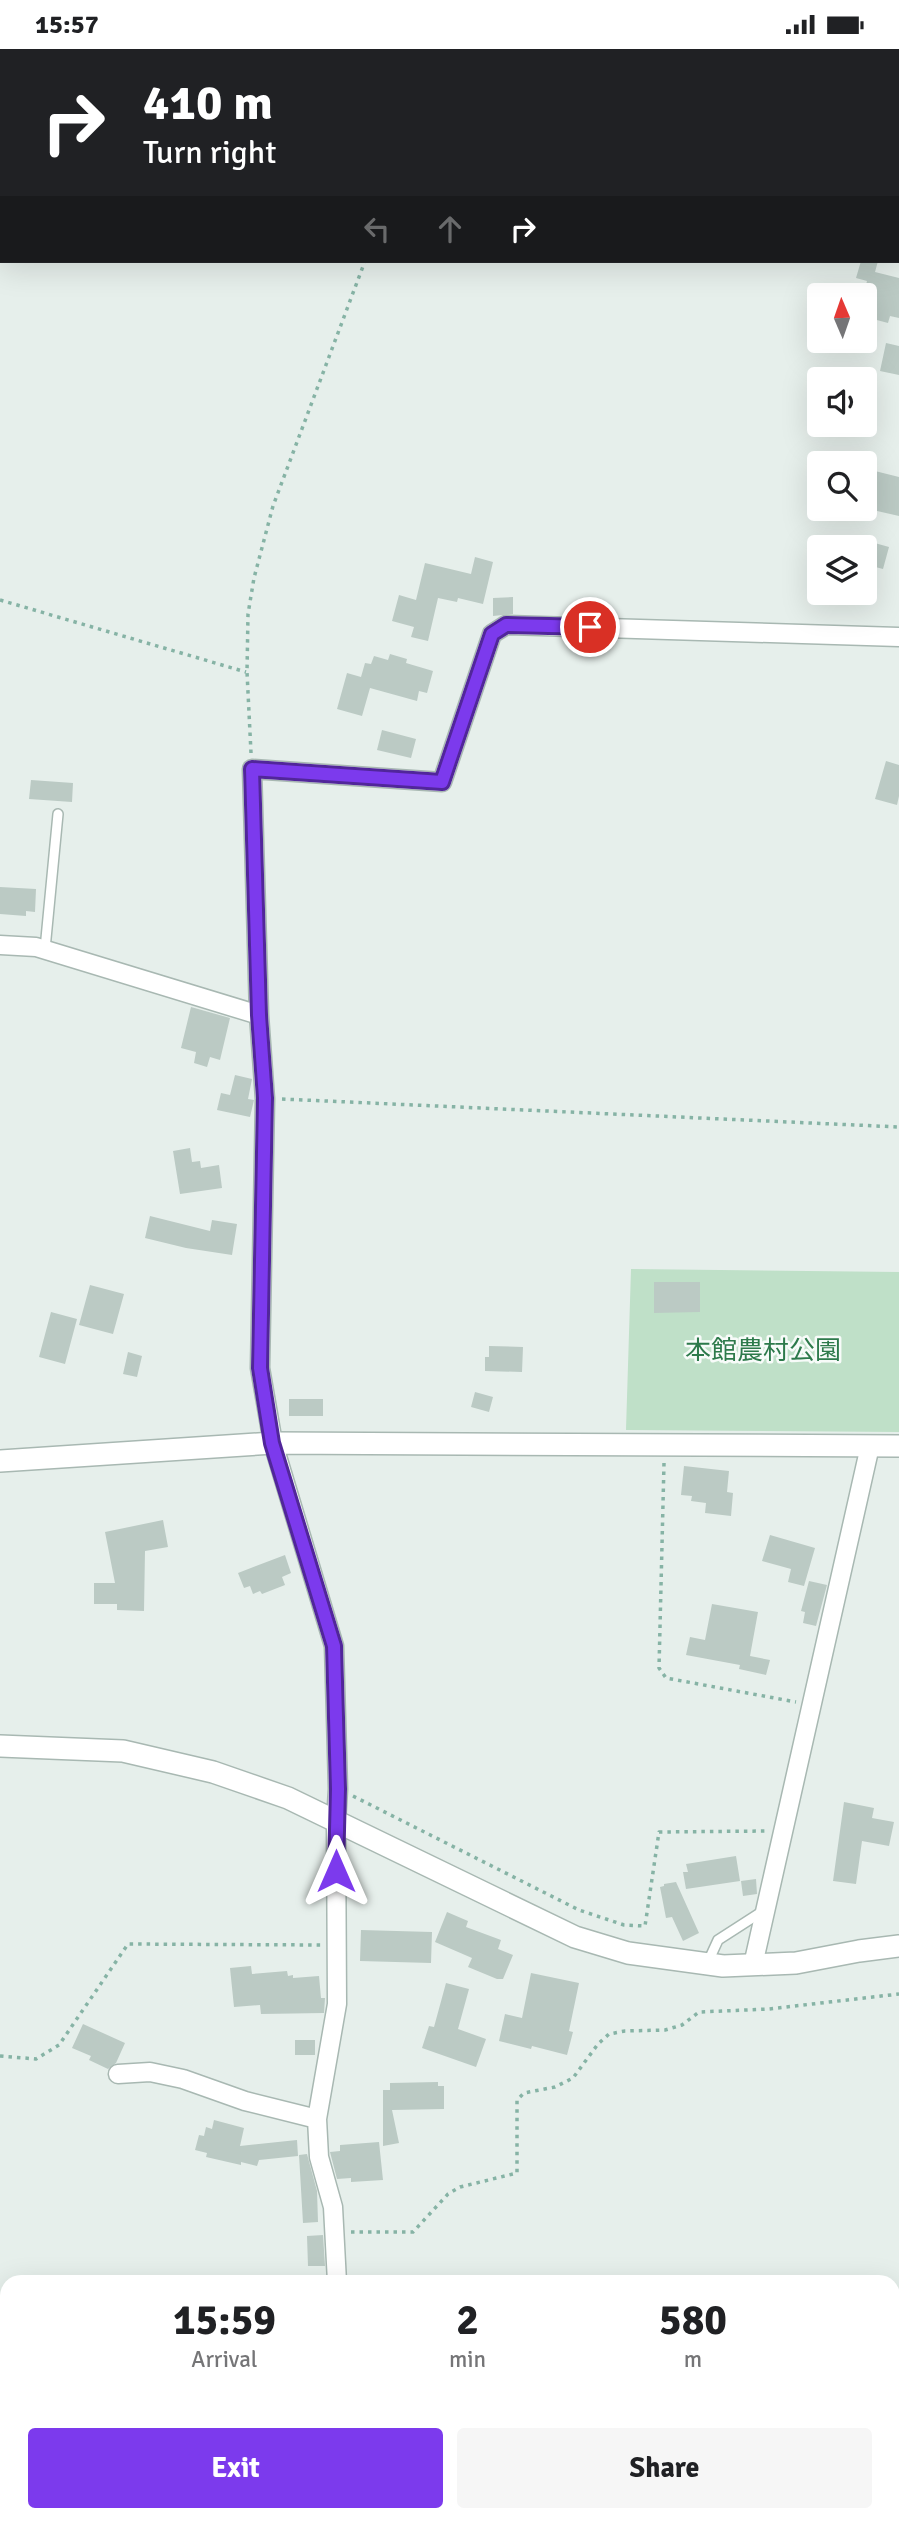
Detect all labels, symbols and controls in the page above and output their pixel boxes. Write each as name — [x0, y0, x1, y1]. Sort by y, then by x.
text: 15:57 — [35, 9, 99, 41]
text: 410 m — [143, 73, 273, 133]
icon: right — [28, 77, 119, 168]
text: Turn right — [143, 133, 276, 172]
icon: left — [358, 210, 396, 248]
icon: ahead — [431, 210, 469, 248]
icon: right — [504, 210, 542, 248]
north arrow — [807, 283, 877, 353]
map controls — [807, 283, 877, 605]
button: sound — [807, 367, 877, 437]
button: search — [807, 451, 877, 521]
button: layers — [807, 535, 877, 605]
pin — [560, 597, 620, 657]
icon: arrive — [571, 608, 609, 646]
park label: 本館農村公園 — [685, 1335, 841, 1367]
position arrow — [299, 1834, 373, 1908]
text: 15:59 — [173, 2295, 276, 2346]
text: 2 — [456, 2295, 479, 2346]
text: 580 — [659, 2295, 727, 2346]
text: Arrival — [191, 2345, 258, 2374]
text: min — [449, 2345, 486, 2374]
text: m — [684, 2345, 702, 2374]
button: Exit — [28, 2428, 443, 2508]
button: Share — [457, 2428, 872, 2508]

